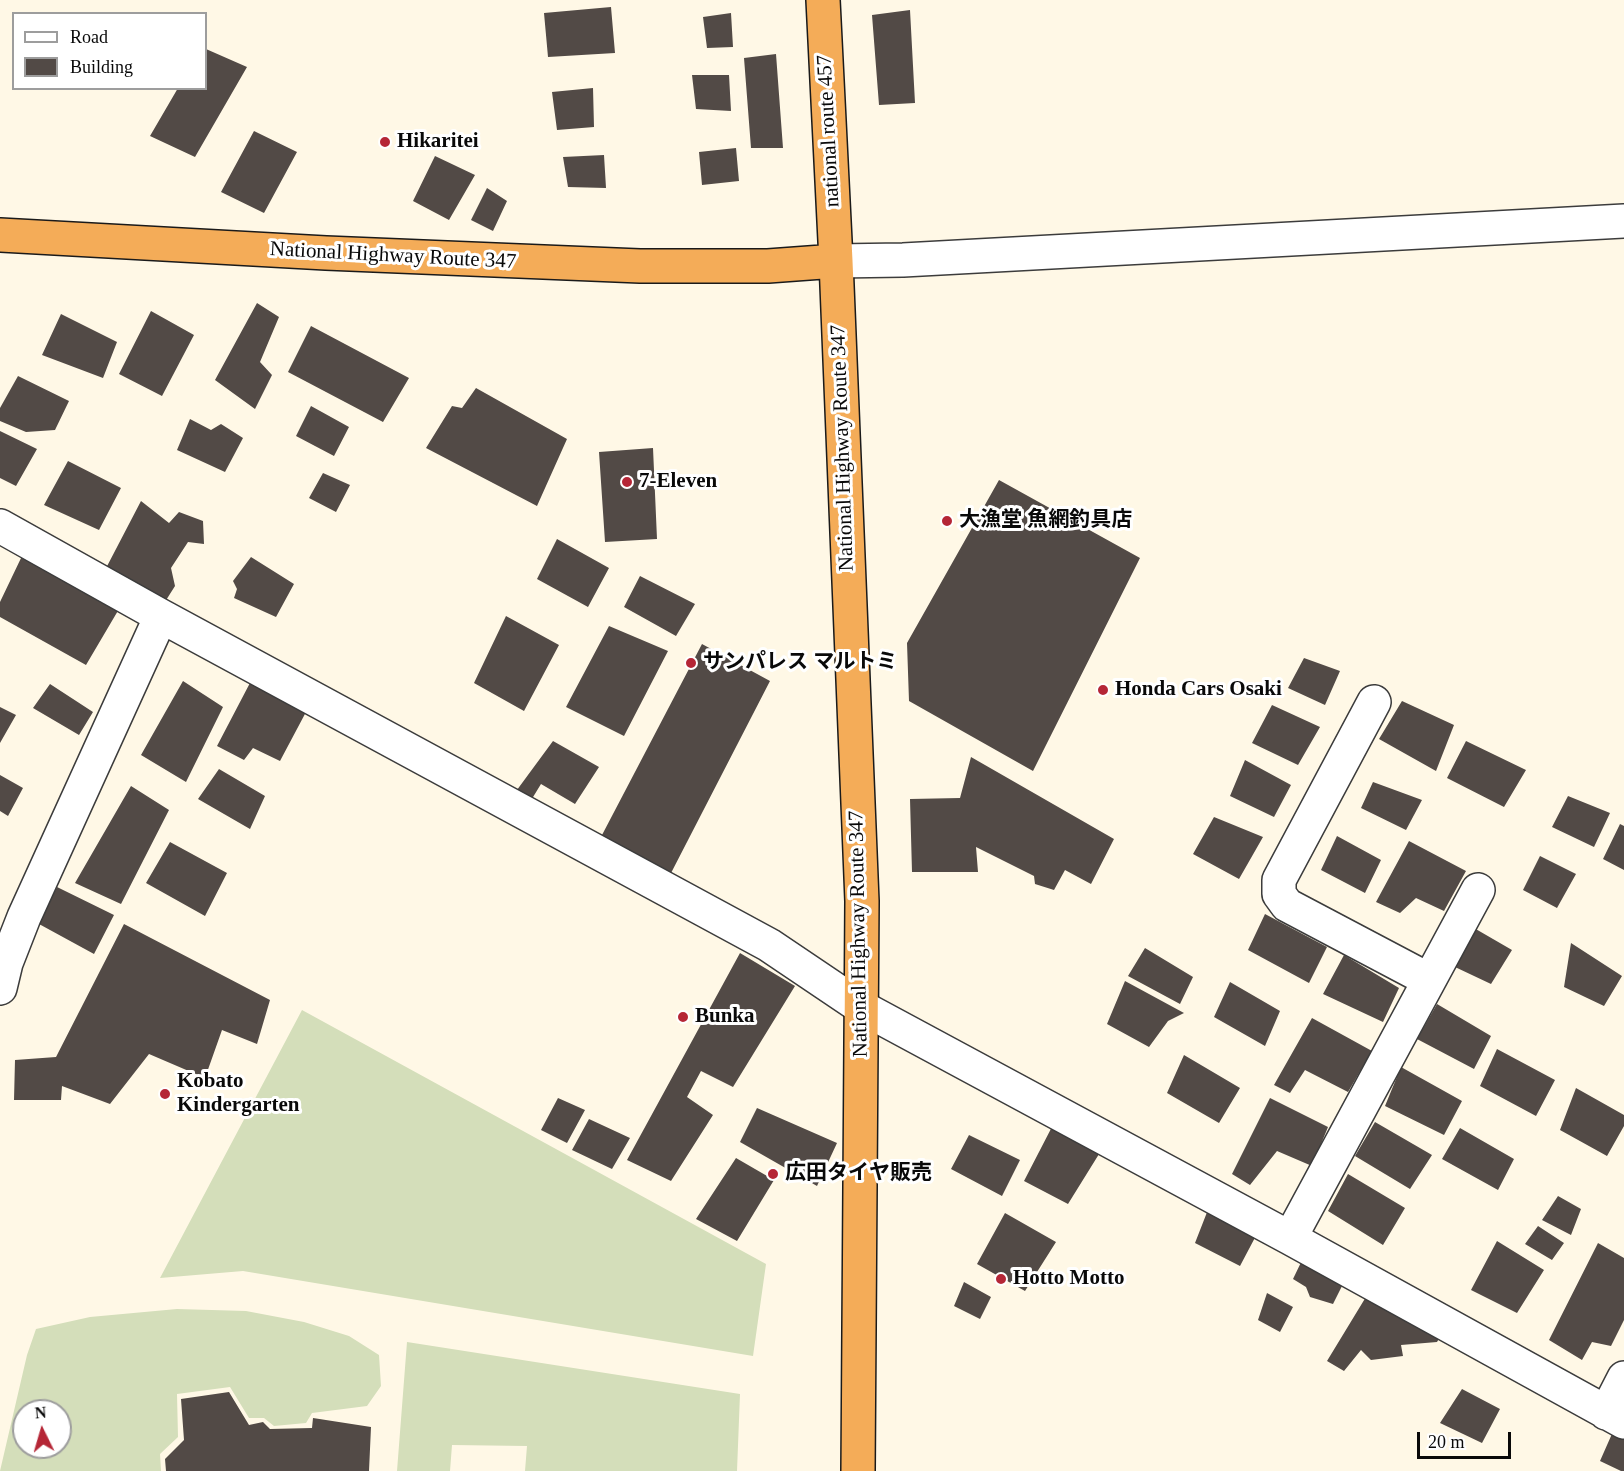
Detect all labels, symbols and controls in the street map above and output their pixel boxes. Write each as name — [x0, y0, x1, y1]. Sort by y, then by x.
legend — [12, 12, 207, 90]
text: Road — [70, 27, 108, 47]
street label: national route 457 — [812, 54, 846, 208]
text: Building — [70, 57, 133, 77]
place label: Hikaritei — [397, 129, 479, 155]
marker: Hikaritei — [378, 135, 392, 149]
street label: National Highway Route 347 — [269, 237, 517, 275]
street label: National Highway Route 347 — [826, 324, 860, 572]
place label: 7-Eleven — [639, 469, 717, 495]
marker: 7-Eleven — [620, 475, 634, 489]
place label: 大漁堂 魚網釣具店 — [959, 508, 1132, 534]
marker: 大漁堂 魚網釣具店 — [940, 514, 954, 528]
place label: サンパレス マルトミ — [703, 650, 897, 676]
marker: サンパレス マルトミ — [684, 656, 698, 670]
place label: Honda Cars Osaki — [1115, 677, 1282, 703]
marker: Honda Cars Osaki — [1096, 683, 1110, 697]
street label: National Highway Route 347 — [844, 810, 874, 1058]
place label: Bunka — [695, 1004, 755, 1030]
marker: Bunka — [676, 1010, 690, 1024]
place label: Kobato Kindergarten — [177, 1069, 299, 1119]
marker: Kobato Kindergarten — [158, 1087, 172, 1101]
place label: 広田タイヤ販売 — [785, 1161, 932, 1187]
marker: 広田タイヤ販売 — [766, 1167, 780, 1181]
place label: Hotto Motto — [1013, 1266, 1124, 1292]
marker: Hotto Motto — [994, 1272, 1008, 1286]
north arrow — [12, 1399, 72, 1459]
text: N — [34, 1404, 47, 1422]
scale bar — [1420, 1420, 1514, 1458]
text: 20 m — [1428, 1432, 1465, 1452]

